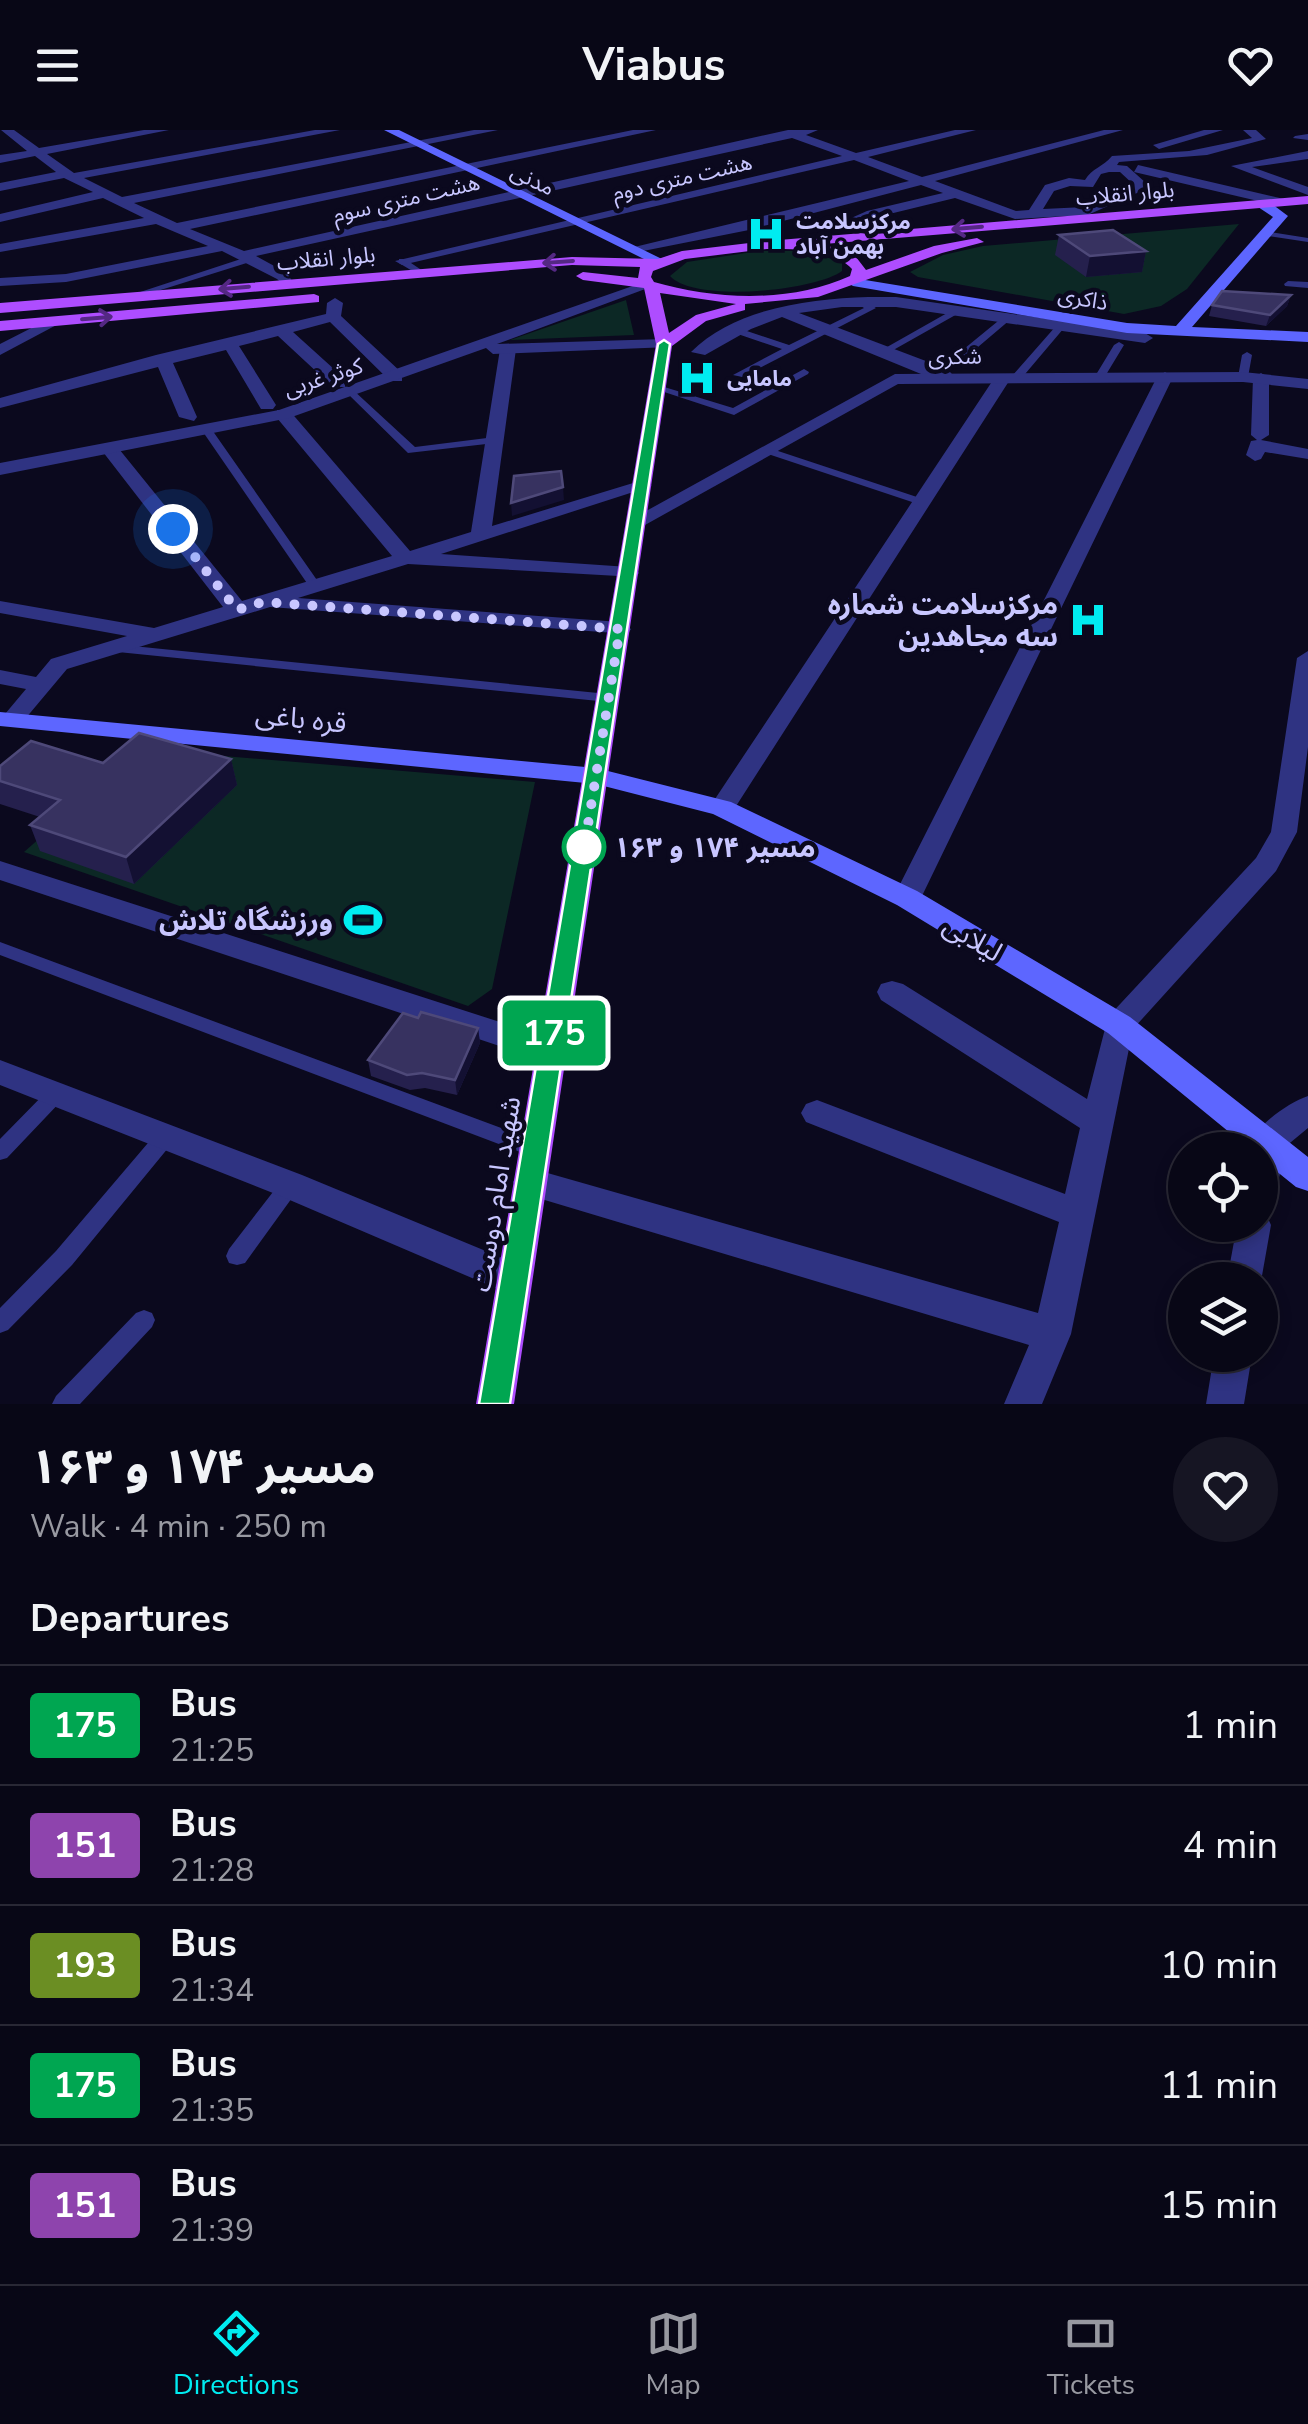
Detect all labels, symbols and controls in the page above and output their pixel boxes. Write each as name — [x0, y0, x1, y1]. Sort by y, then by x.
text: Viabus — [582, 35, 726, 96]
icon: menu — [30, 38, 85, 93]
icon: heart — [1223, 38, 1278, 93]
street label: هشت متری دوم — [609, 147, 755, 210]
street label: مدنی — [506, 156, 560, 203]
street label: هشت متری سوم — [330, 167, 483, 231]
street label: بلوار انقلاب — [1074, 175, 1176, 213]
place label: مرکزسلامت بهمن آباد — [796, 207, 911, 262]
hospital icon: مرکزسلامت بهمن آباد — [745, 213, 787, 255]
one-way arrow — [951, 219, 983, 238]
street label: بلوار انقلاب — [275, 240, 377, 278]
one-way arrow — [543, 253, 575, 272]
one-way arrow — [219, 279, 251, 298]
street label: ذاکری — [1055, 280, 1110, 318]
one-way arrow — [81, 308, 113, 327]
street label: شکری — [928, 342, 982, 372]
street label: کوثر غربی — [280, 351, 368, 405]
hospital icon: مامایی — [676, 357, 718, 399]
place label: مامایی — [727, 364, 792, 394]
your location — [148, 504, 198, 554]
place label: مرکزسلامت شماره سه مجاهدین — [828, 586, 1058, 656]
hospital icon: مرکزسلامت شماره سه مجاهدین — [1067, 599, 1109, 641]
street label: قره باغی — [253, 695, 348, 743]
marker: مسیر ۱۷۴ و ۱۶۳ — [563, 826, 605, 868]
place label: مسیر ۱۷۴ و ۱۶۳ — [614, 829, 816, 867]
sports icon: ورزشگاه تلاش — [342, 899, 384, 941]
place label: ورزشگاه تلاش — [159, 902, 333, 940]
street label: لیلابی — [936, 906, 1009, 971]
line badge: 175 — [496, 1000, 612, 1066]
text: 175 — [522, 1010, 586, 1057]
street label: شهید امام دوست — [462, 1094, 531, 1295]
map controls — [1168, 1132, 1278, 1372]
button: locate — [1168, 1132, 1278, 1242]
button: layers — [1168, 1262, 1278, 1372]
text: مسیر ۱۷۴ و ۱۶۳ — [30, 1434, 376, 1500]
button: heart — [1173, 1437, 1278, 1542]
text: Walk · 4 min · 250 m — [30, 1505, 327, 1548]
text: Departures — [30, 1593, 229, 1644]
text: Bus — [170, 1678, 237, 1729]
text: 1 min — [1183, 1700, 1278, 1751]
text: 175 — [53, 1702, 117, 1749]
text: 21:25 — [170, 1729, 254, 1772]
text: Bus — [170, 1798, 237, 1849]
text: 4 min — [1183, 1820, 1278, 1871]
text: 151 — [53, 1822, 117, 1869]
text: 21:28 — [170, 1849, 254, 1892]
text: Bus — [170, 1918, 237, 1969]
text: 10 min — [1160, 1940, 1278, 1991]
text: 193 — [53, 1942, 117, 1989]
text: 21:34 — [170, 1969, 254, 2012]
text: Bus — [170, 2038, 237, 2089]
text: 11 min — [1160, 2060, 1278, 2111]
text: 175 — [53, 2062, 117, 2109]
text: 21:35 — [170, 2089, 254, 2132]
text: Bus — [170, 2158, 237, 2209]
text: 15 min — [1160, 2180, 1278, 2231]
text: 151 — [53, 2182, 117, 2229]
text: 21:39 — [170, 2209, 254, 2252]
tab: Directions — [173, 2306, 299, 2404]
tab: Map — [645, 2306, 701, 2404]
tab: Tickets — [1047, 2306, 1135, 2404]

